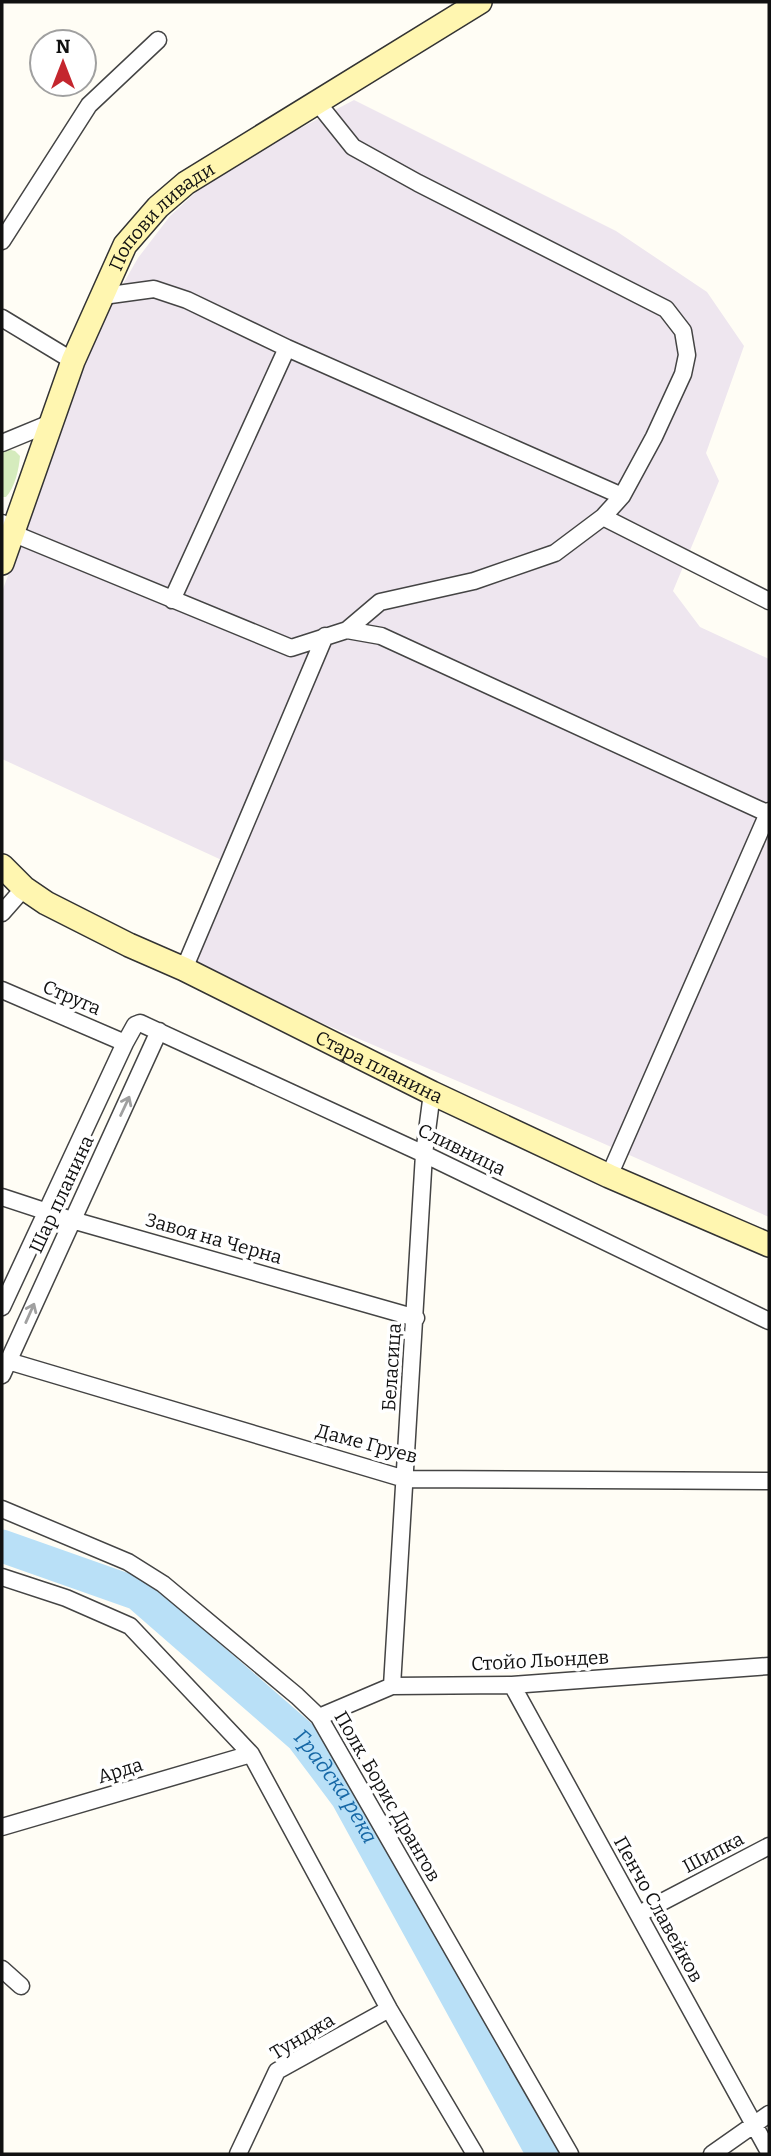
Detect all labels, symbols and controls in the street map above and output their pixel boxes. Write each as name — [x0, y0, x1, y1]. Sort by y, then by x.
north arrow — [28, 28, 98, 98]
text: N — [56, 35, 71, 58]
street label: Попови ливади — [104, 157, 219, 274]
street label: Струга — [39, 975, 105, 1020]
street label: Стара планина — [312, 1026, 447, 1109]
one-way arrow — [118, 1096, 132, 1117]
street label: Сливница — [414, 1118, 510, 1181]
street label: Шар планина — [24, 1131, 99, 1257]
street label: Завоя на Черна — [143, 1208, 285, 1269]
one-way arrow — [24, 1302, 37, 1324]
street label: Беласица — [377, 1322, 406, 1412]
street label: Даме Груев — [314, 1419, 420, 1468]
street label: Стойо Льондев — [471, 1645, 610, 1676]
street label: Полк. Борис Дрангов — [329, 1707, 446, 1886]
water label: Градска река — [289, 1723, 383, 1848]
street label: Арда — [95, 1753, 146, 1788]
street label: Шипка — [679, 1827, 748, 1878]
street label: Пенчо Славейков — [609, 1832, 708, 1986]
street label: Тунджа — [266, 2008, 339, 2065]

